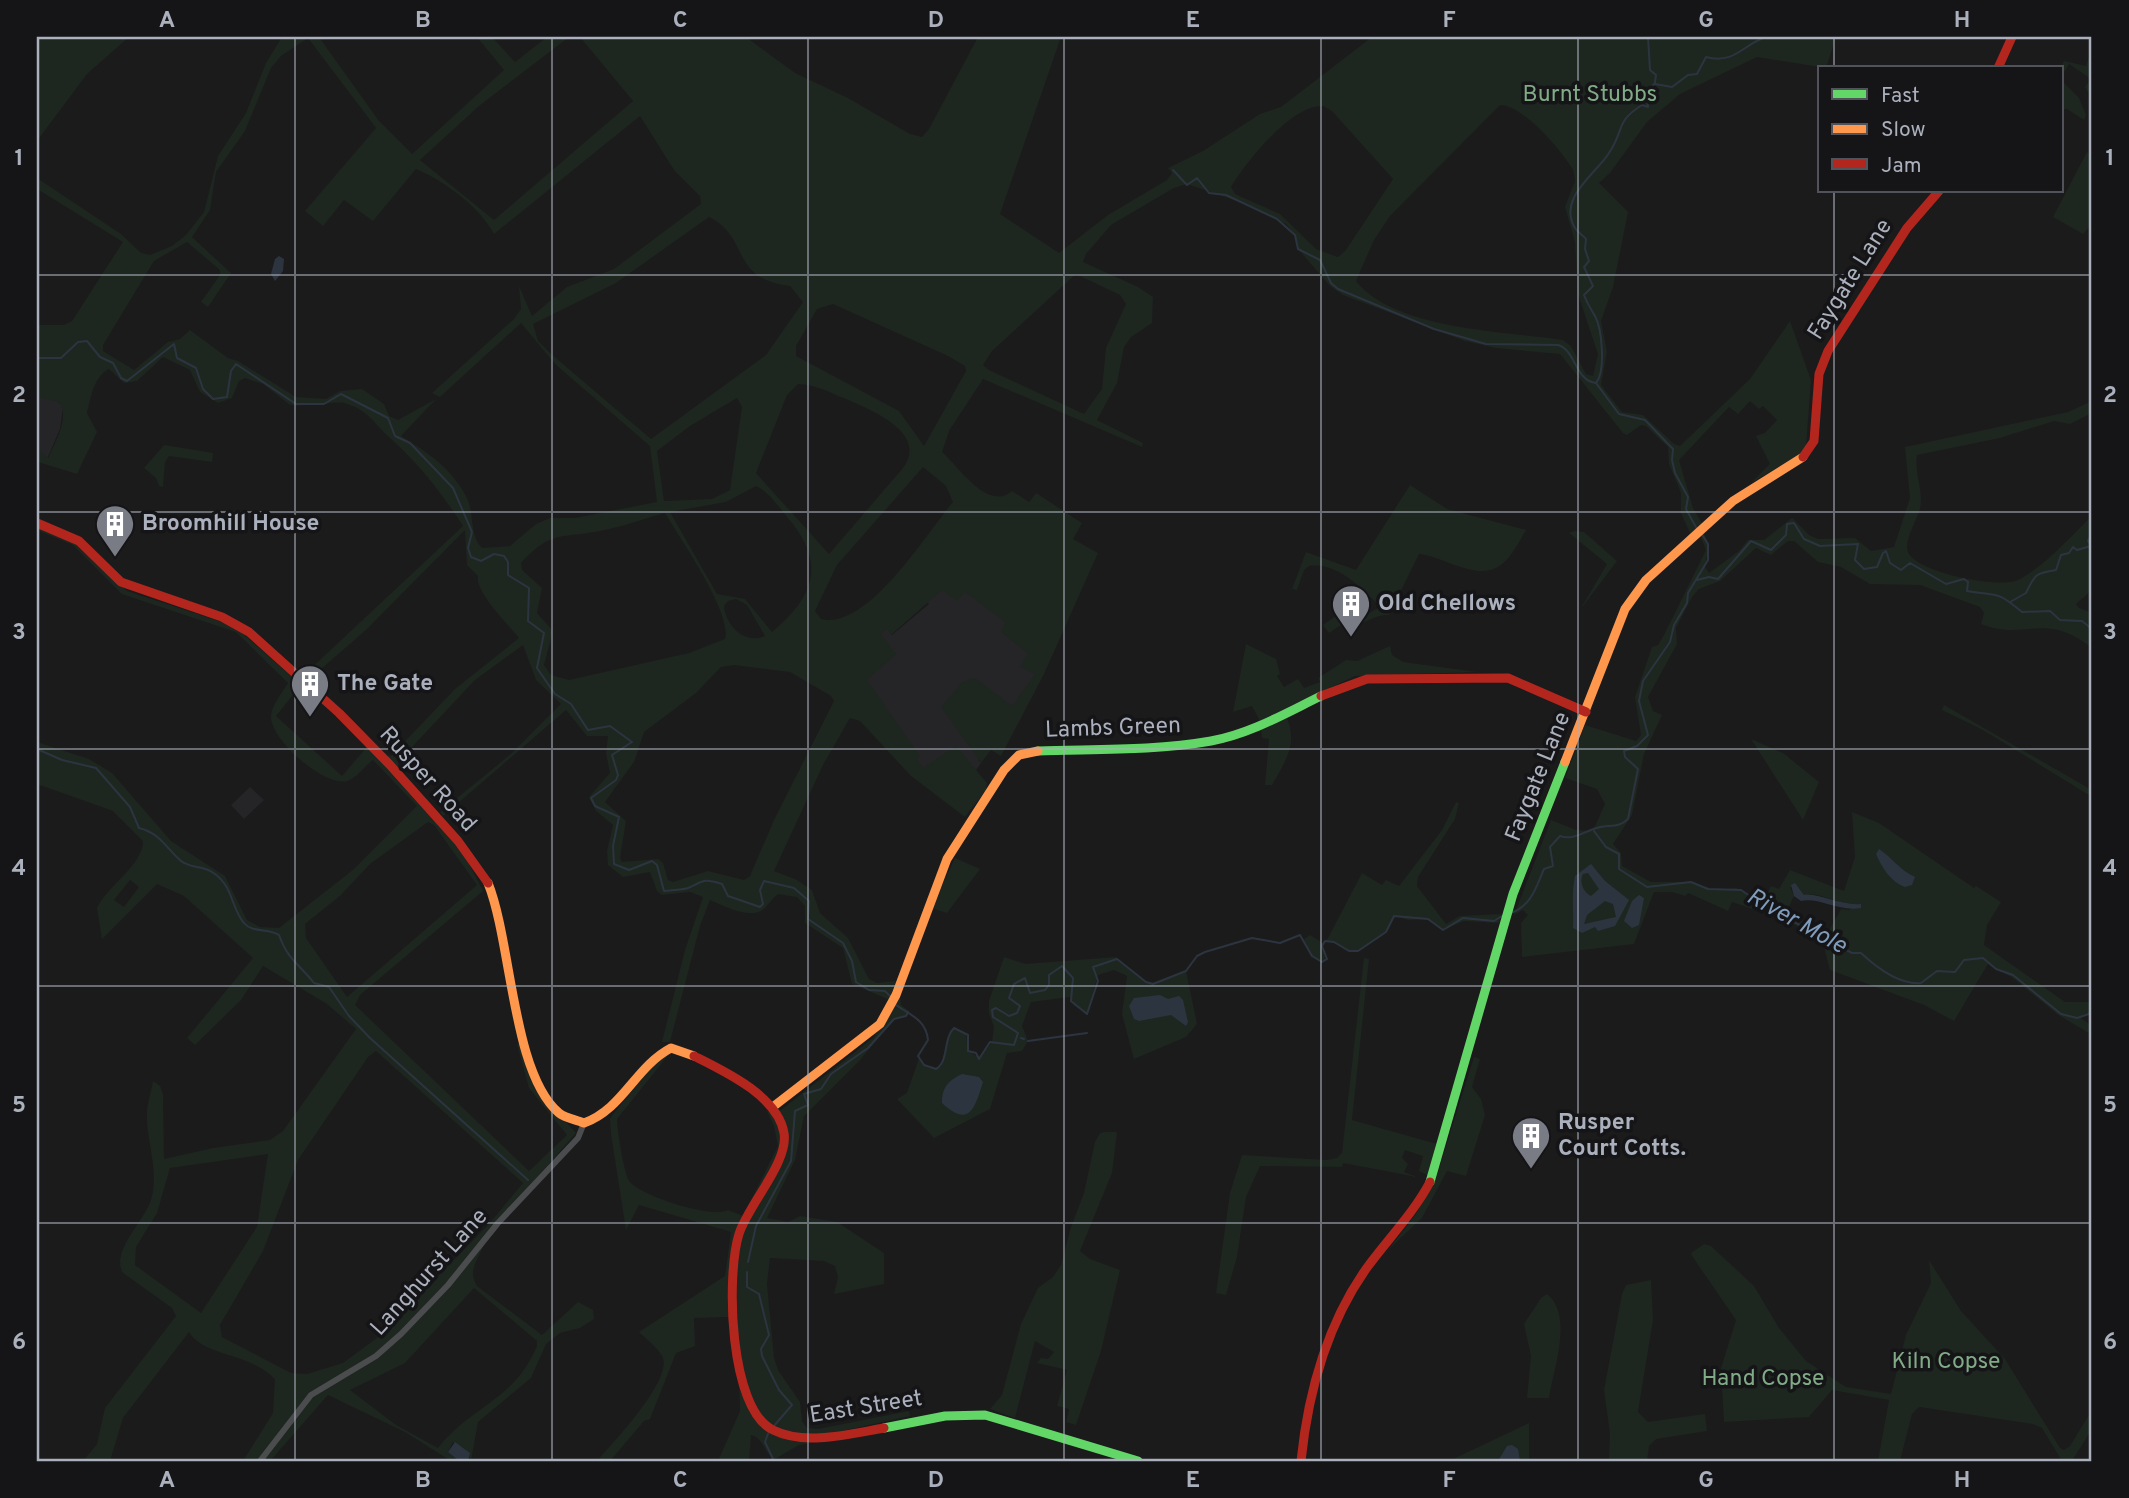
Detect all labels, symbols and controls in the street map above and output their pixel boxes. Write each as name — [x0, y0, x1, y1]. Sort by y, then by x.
text: A — [159, 7, 175, 36]
text: B — [415, 7, 431, 36]
text: C — [673, 7, 687, 36]
text: D — [928, 7, 944, 36]
text: E — [1186, 7, 1200, 36]
text: F — [1442, 7, 1456, 36]
text: G — [1698, 7, 1714, 36]
text: H — [1954, 7, 1970, 36]
legend — [1818, 66, 2062, 192]
park label: Burnt Stubbs — [1523, 81, 1657, 110]
text: Fast — [1881, 83, 1920, 110]
text: Slow — [1881, 117, 1926, 144]
text: 1 — [14, 145, 24, 174]
text: 1 — [2105, 145, 2115, 174]
text: Jam — [1881, 153, 1922, 180]
street label: Faygate Lane — [1802, 214, 1900, 346]
text: 2 — [12, 382, 26, 411]
text: 2 — [2103, 382, 2117, 411]
building icon: Broomhill House — [94, 503, 136, 558]
place label: Broomhill House — [142, 510, 319, 539]
building icon: Old Chellows — [1330, 583, 1372, 638]
place label: Old Chellows — [1378, 590, 1516, 619]
text: 3 — [12, 619, 26, 648]
text: 3 — [2103, 619, 2117, 648]
building icon: The Gate — [289, 663, 331, 718]
place label: The Gate — [337, 670, 433, 699]
street label: Faygate Lane — [1500, 708, 1578, 846]
street label: Lambs Green — [1044, 712, 1182, 746]
street label: Rusper Road — [372, 721, 482, 839]
text: 4 — [12, 855, 26, 884]
text: 4 — [2103, 855, 2117, 884]
water label: River Mole — [1741, 882, 1852, 962]
text: 5 — [12, 1092, 26, 1121]
text: 5 — [2103, 1092, 2117, 1121]
place label: Rusper Court Cotts. — [1558, 1109, 1686, 1164]
building icon: Rusper Court Cotts. — [1510, 1115, 1552, 1170]
street label: Langhurst Lane — [365, 1203, 495, 1343]
text: 6 — [12, 1329, 26, 1358]
text: 6 — [2103, 1329, 2117, 1358]
park label: Kiln Copse — [1892, 1348, 2000, 1377]
park label: Hand Copse — [1702, 1365, 1824, 1394]
street label: East Street — [808, 1385, 924, 1431]
text: A — [159, 1467, 175, 1496]
text: B — [415, 1467, 431, 1496]
text: C — [673, 1467, 687, 1496]
text: D — [928, 1467, 944, 1496]
text: E — [1186, 1467, 1200, 1496]
text: F — [1442, 1467, 1456, 1496]
text: G — [1698, 1467, 1714, 1496]
text: H — [1954, 1467, 1970, 1496]

